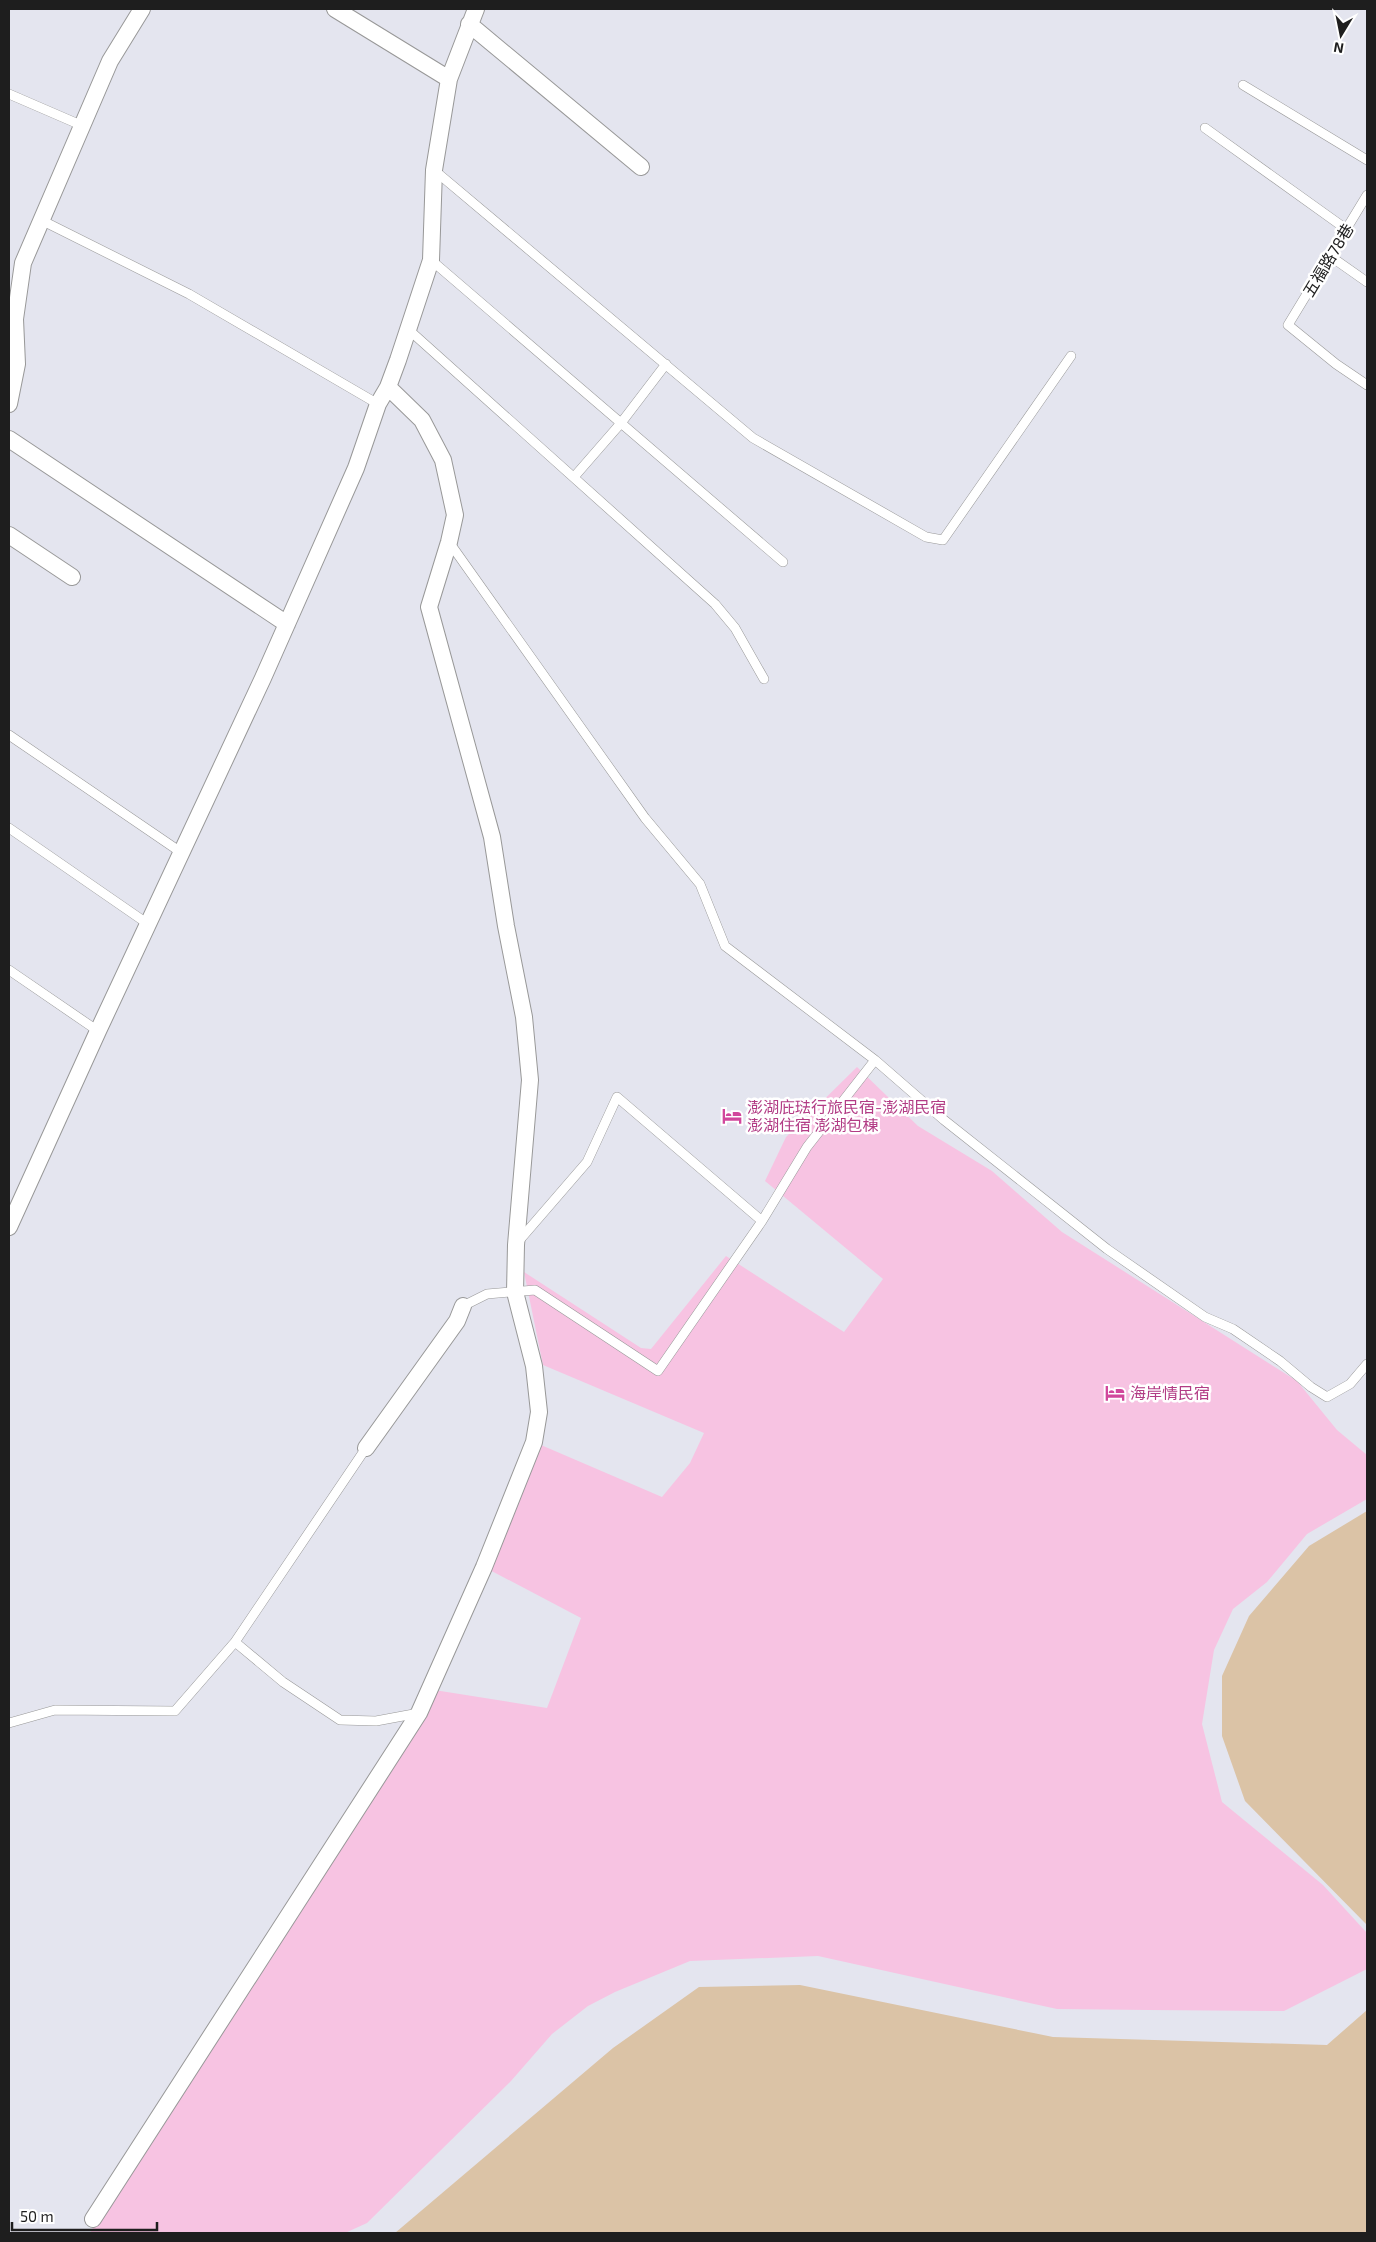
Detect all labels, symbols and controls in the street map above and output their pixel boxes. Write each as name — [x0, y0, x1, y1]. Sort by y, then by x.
north arrow — [1316, 10, 1366, 60]
text: N — [1332, 39, 1345, 58]
street label: 五福路78巷 — [1298, 220, 1357, 300]
place label: 澎湖庇琺行旅民宿-澎湖民宿 澎湖住宿 澎湖包棟 — [747, 1097, 946, 1134]
hotel icon: 澎湖庇琺行旅民宿-澎湖民宿 澎湖住宿 澎湖包棟 — [721, 1105, 743, 1127]
hotel icon: 海岸情民宿 — [1104, 1382, 1126, 1404]
place label: 海岸情民宿 — [1130, 1383, 1210, 1402]
scale bar — [12, 2200, 158, 2232]
text: 50 m — [20, 2207, 54, 2225]

